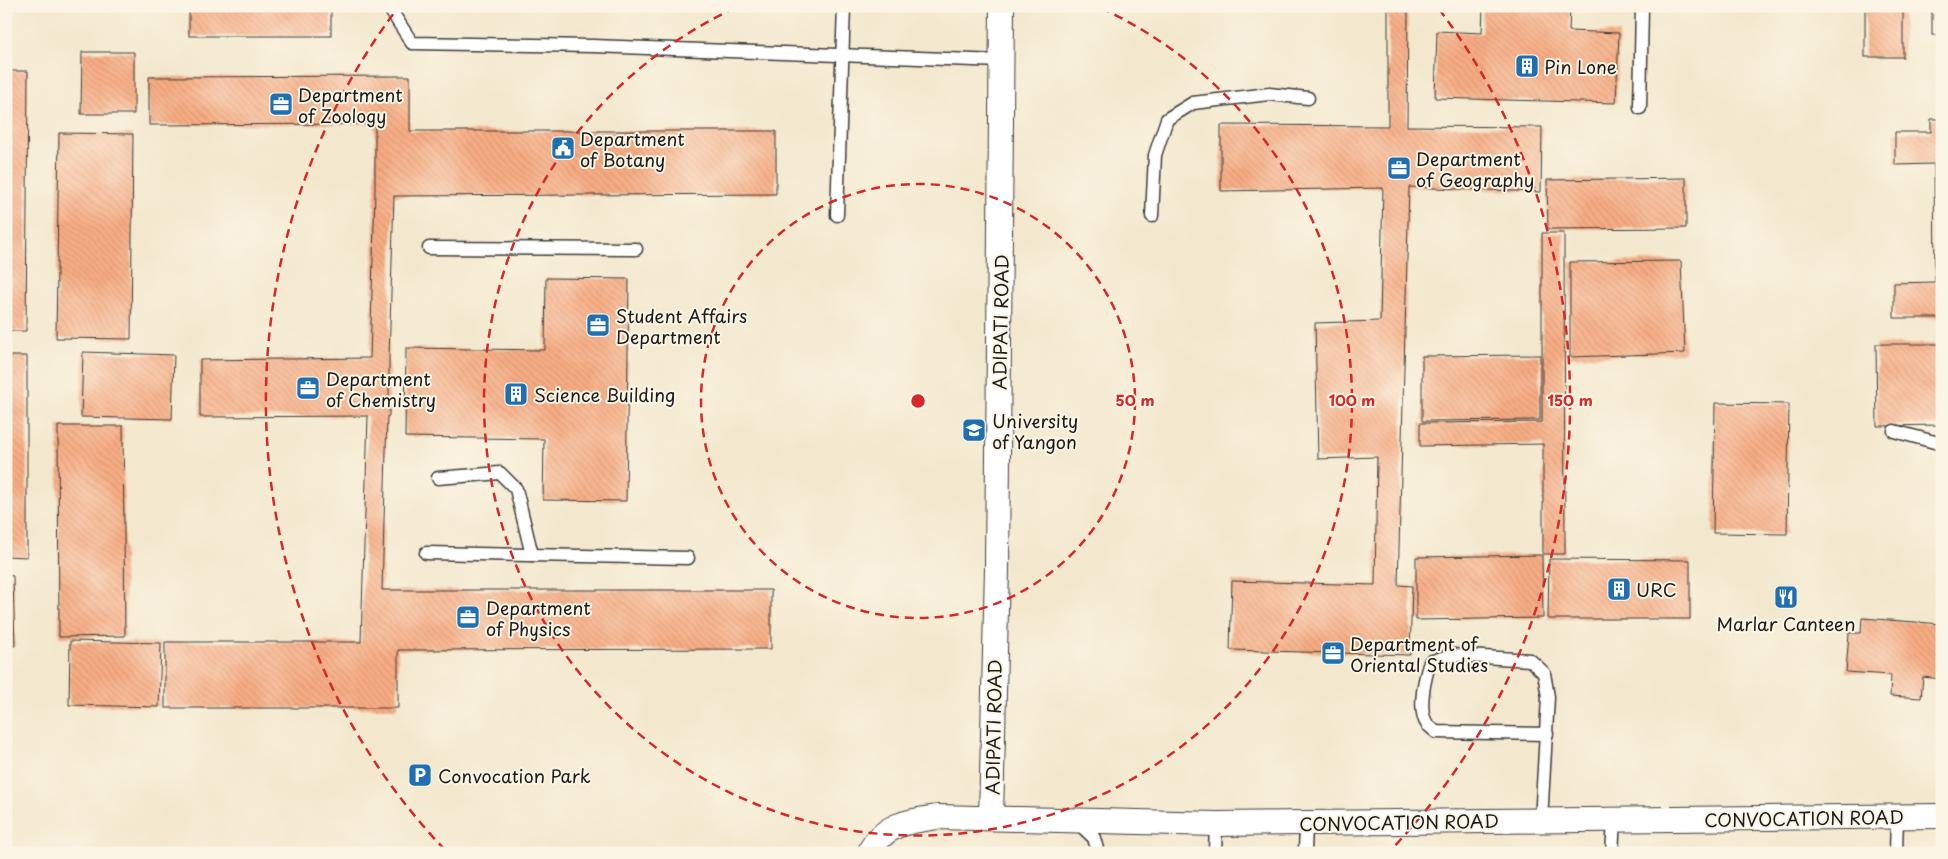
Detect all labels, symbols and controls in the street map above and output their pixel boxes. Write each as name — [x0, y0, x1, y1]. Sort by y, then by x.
building icon: Pin Lone — [1514, 53, 1540, 79]
place label: Pin Lone — [1544, 53, 1617, 80]
place label: Department of Zoology — [298, 81, 403, 129]
office icon: Department of Zoology — [268, 91, 294, 117]
place label: Department of Botany — [580, 125, 685, 173]
public building icon: Department of Botany — [550, 135, 576, 161]
place label: Department of Geography — [1416, 145, 1534, 193]
office icon: Department of Geography — [1386, 155, 1412, 181]
street label: ADIPATI ROAD — [985, 254, 1015, 390]
place label: Student Affairs Department — [616, 302, 747, 350]
office icon: Student Affairs Department — [585, 312, 611, 338]
place label: Department of Chemistry — [326, 365, 436, 413]
office icon: Department of Chemistry — [295, 375, 321, 401]
building icon: Science Building — [503, 381, 529, 407]
place label: Science Building — [534, 381, 675, 408]
text: 50 m — [1116, 388, 1154, 411]
text: 100 m — [1329, 388, 1375, 411]
text: 150 m — [1547, 388, 1593, 411]
centre of rings — [909, 392, 927, 410]
place label: University of Yangon — [992, 407, 1078, 455]
school or university icon: University of Yangon — [961, 417, 987, 443]
building icon: URC — [1606, 576, 1632, 602]
place label: URC — [1636, 576, 1677, 603]
restaurant icon: Marlar Canteen — [1773, 584, 1799, 610]
place label: Department of Physics — [486, 594, 591, 642]
office icon: Department of Physics — [455, 604, 481, 630]
place label: Marlar Canteen — [1716, 610, 1856, 637]
place label: Department of Oriental Studies — [1350, 630, 1488, 678]
office icon: Department of Oriental Studies — [1320, 640, 1346, 666]
street label: ADIPATI ROAD — [978, 659, 1008, 795]
parking icon: Convocation Park — [407, 762, 433, 788]
place label: Convocation Park — [438, 762, 591, 789]
street label: CONVOCATION ROAD — [1704, 803, 1904, 833]
street label: CONVOCATION ROAD — [1299, 807, 1499, 837]

